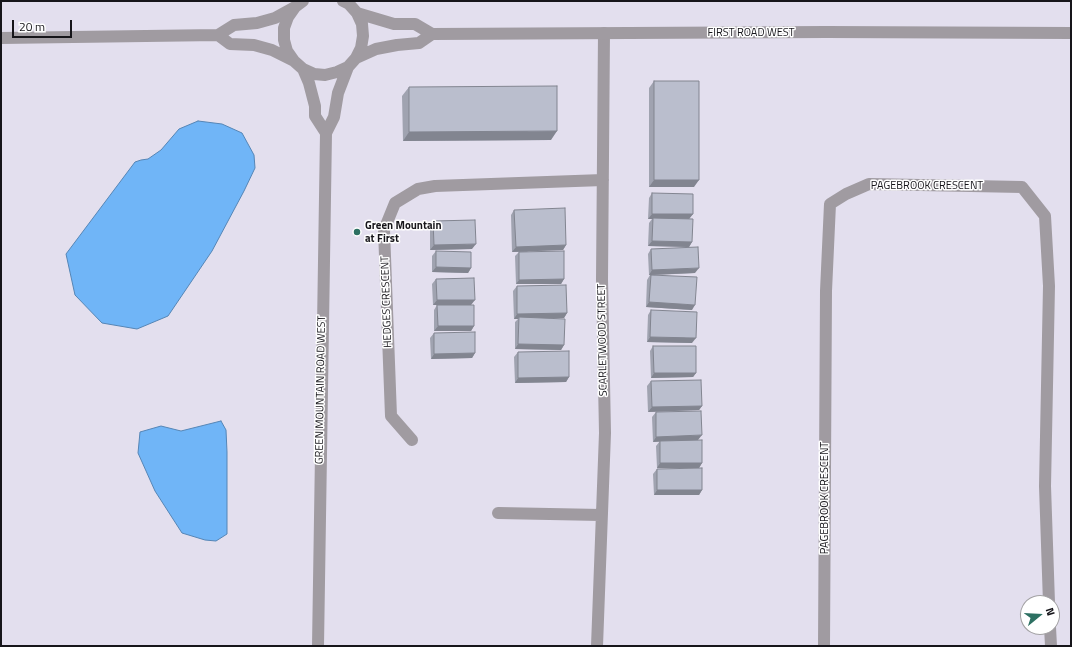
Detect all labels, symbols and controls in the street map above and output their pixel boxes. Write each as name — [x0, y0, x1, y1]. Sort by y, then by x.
scale bar — [14, 12, 74, 38]
text: 20 m — [19, 17, 45, 36]
street label: FIRST ROAD WEST — [708, 26, 794, 40]
street label: PAGEBROOK CRESCENT — [871, 179, 983, 193]
place label: Green Mountain at First — [365, 219, 441, 245]
marker: Green Mountain at First — [352, 227, 362, 237]
street label: HEDGES CRESCENT — [379, 256, 395, 348]
street label: SCARLETWOOD STREET — [595, 284, 611, 396]
street label: GREEN MOUNTAIN ROAD WEST — [313, 316, 329, 464]
street label: PAGEBROOK CRESCENT — [818, 442, 832, 554]
north arrow — [1020, 595, 1060, 635]
text: N — [1042, 606, 1059, 618]

